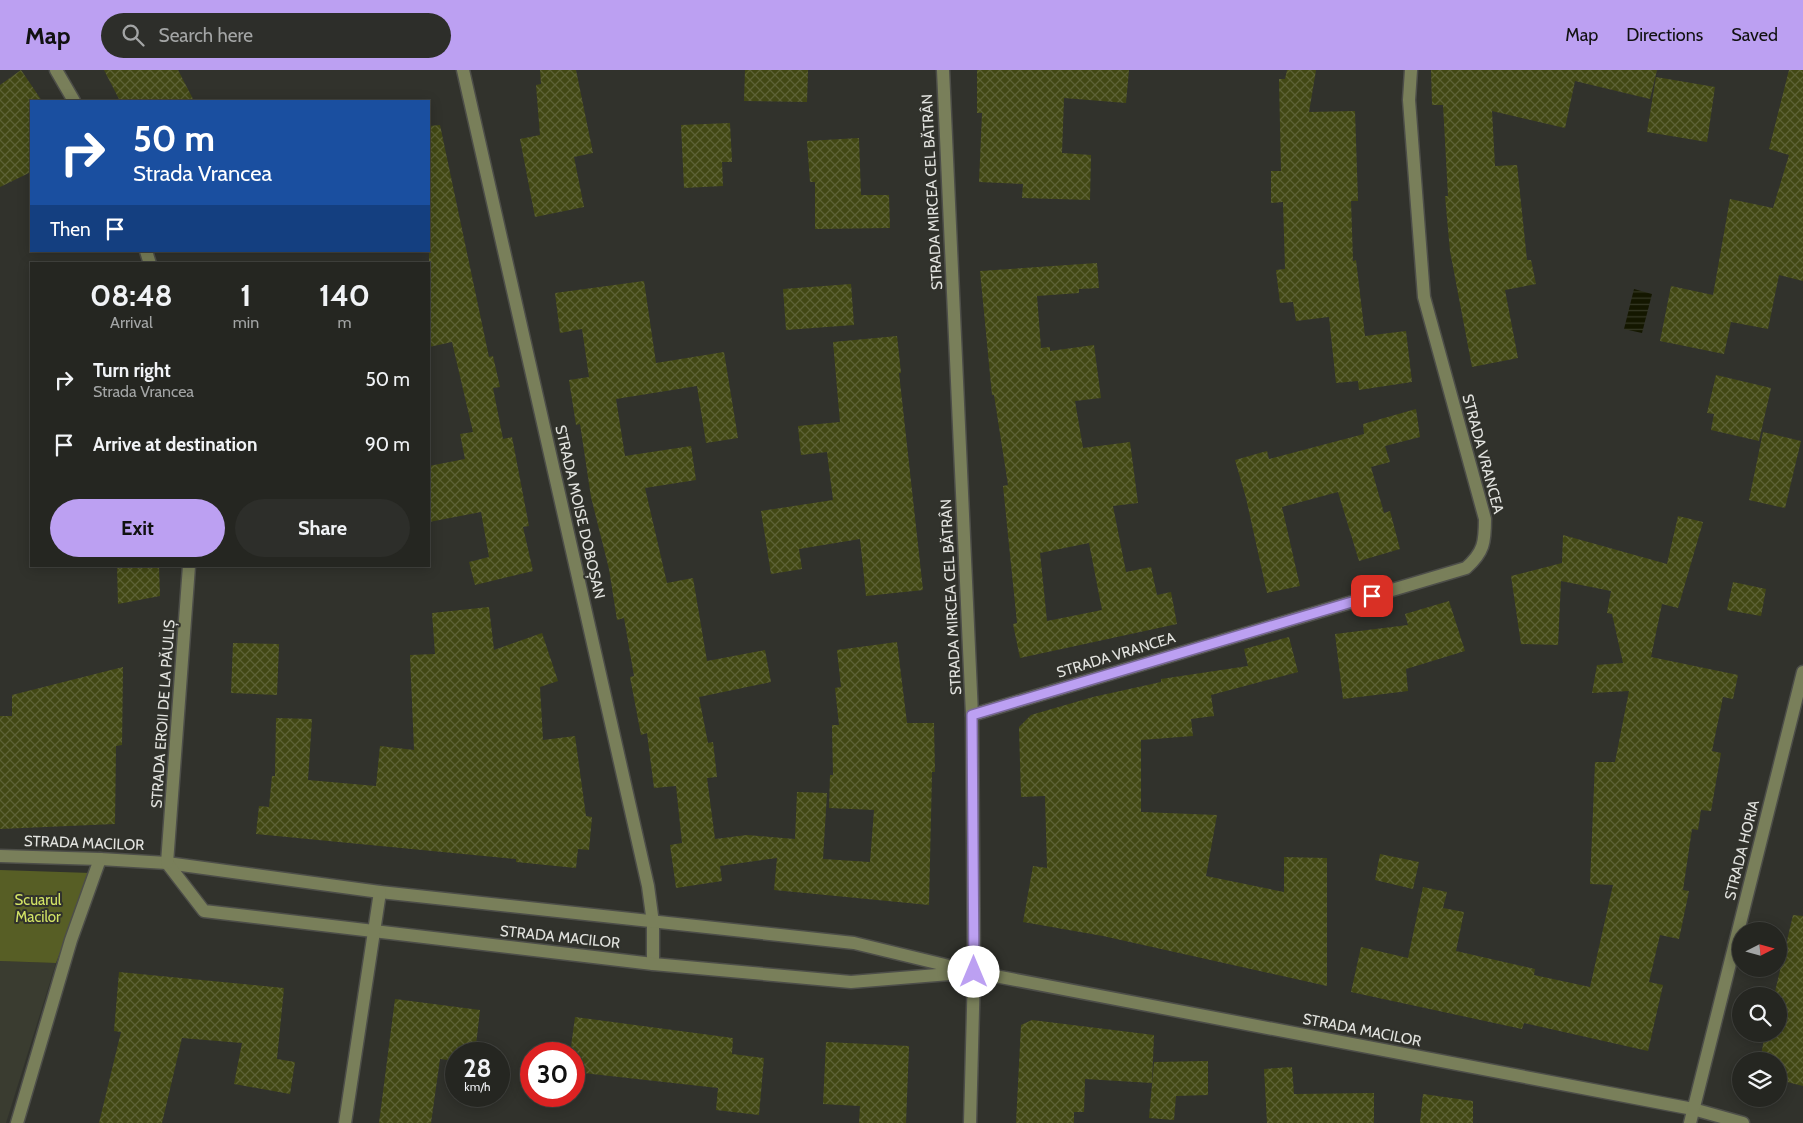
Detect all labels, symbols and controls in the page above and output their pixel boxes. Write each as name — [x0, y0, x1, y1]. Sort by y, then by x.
search box — [101, 13, 451, 58]
text: Map — [25, 21, 71, 50]
icon: search — [119, 21, 147, 49]
text: Search here — [159, 24, 253, 47]
text: Map — [1565, 24, 1598, 46]
text: Directions — [1626, 24, 1703, 46]
text: Saved — [1731, 24, 1778, 46]
street label: STRADA MIRCEA CEL BĂTRÂN — [917, 94, 946, 290]
text: 50 m — [133, 117, 215, 160]
icon: right — [50, 120, 115, 185]
text: Strada Vrancea — [133, 160, 272, 187]
icon: arrive — [101, 215, 129, 243]
text: Then — [50, 218, 91, 241]
text: 08:48 — [90, 277, 173, 314]
text: 1 — [240, 277, 251, 314]
text: 140 — [319, 277, 370, 314]
text: Arrival — [110, 313, 153, 332]
text: min — [233, 313, 259, 332]
text: m — [338, 313, 352, 332]
text: Turn right — [93, 359, 171, 382]
icon: right — [50, 366, 78, 394]
text: 50 m — [366, 368, 410, 391]
text: Strada Vrancea — [93, 382, 194, 401]
street label: STRADA VRANCEA — [1458, 392, 1508, 517]
street label: STRADA MOISE DOBOȘAN — [550, 423, 609, 601]
icon: arrive — [50, 431, 78, 459]
text: Arrive at destination — [93, 433, 257, 456]
text: 90 m — [365, 433, 410, 456]
button: Exit — [50, 499, 225, 557]
button: Share — [235, 499, 410, 557]
street label: STRADA MIRCEA CEL BĂTRÂN — [936, 499, 965, 695]
pin — [1351, 575, 1393, 617]
icon: arrive — [1358, 582, 1386, 610]
street label: STRADA EROII DE LA PĂULIȘ — [147, 619, 180, 809]
street label: STRADA VRANCEA — [1054, 628, 1178, 682]
street label: STRADA HORIA — [1721, 797, 1763, 902]
street label: STRADA MACILOR — [23, 832, 145, 854]
park label: Scuarul Macilor — [15, 891, 62, 926]
street label: STRADA MACILOR — [499, 922, 621, 952]
north arrow — [1732, 922, 1788, 978]
map controls — [1732, 922, 1787, 1107]
position arrow — [947, 945, 999, 997]
button: search — [1732, 987, 1787, 1042]
street label: STRADA MACILOR — [1301, 1010, 1423, 1050]
speed limit sign: 30 — [520, 1042, 585, 1107]
button: layers — [1732, 1052, 1787, 1107]
text: 28 — [463, 1053, 492, 1083]
text: km/h — [464, 1079, 491, 1094]

